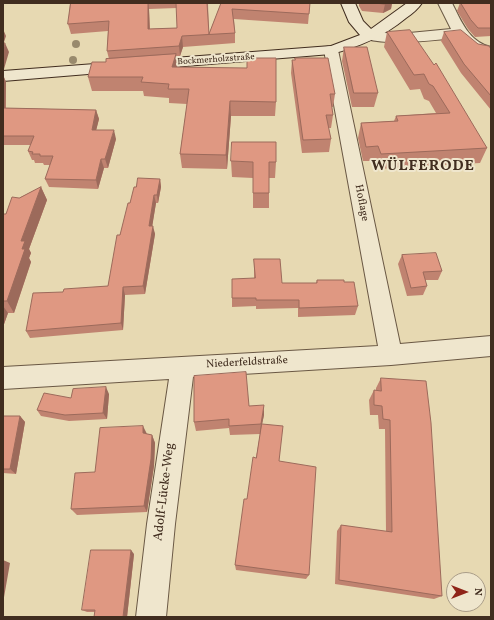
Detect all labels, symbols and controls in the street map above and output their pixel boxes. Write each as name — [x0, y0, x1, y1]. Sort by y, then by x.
street label: Bockmerholzstraße — [177, 52, 255, 68]
district label: WÜLFERODE — [371, 158, 475, 176]
street label: Hoflage — [351, 183, 371, 223]
street label: Niederfeldstraße — [206, 354, 288, 372]
street label: Adolf-Lücke-Weg — [151, 442, 179, 542]
north arrow — [446, 572, 486, 612]
text: N — [470, 588, 485, 596]

